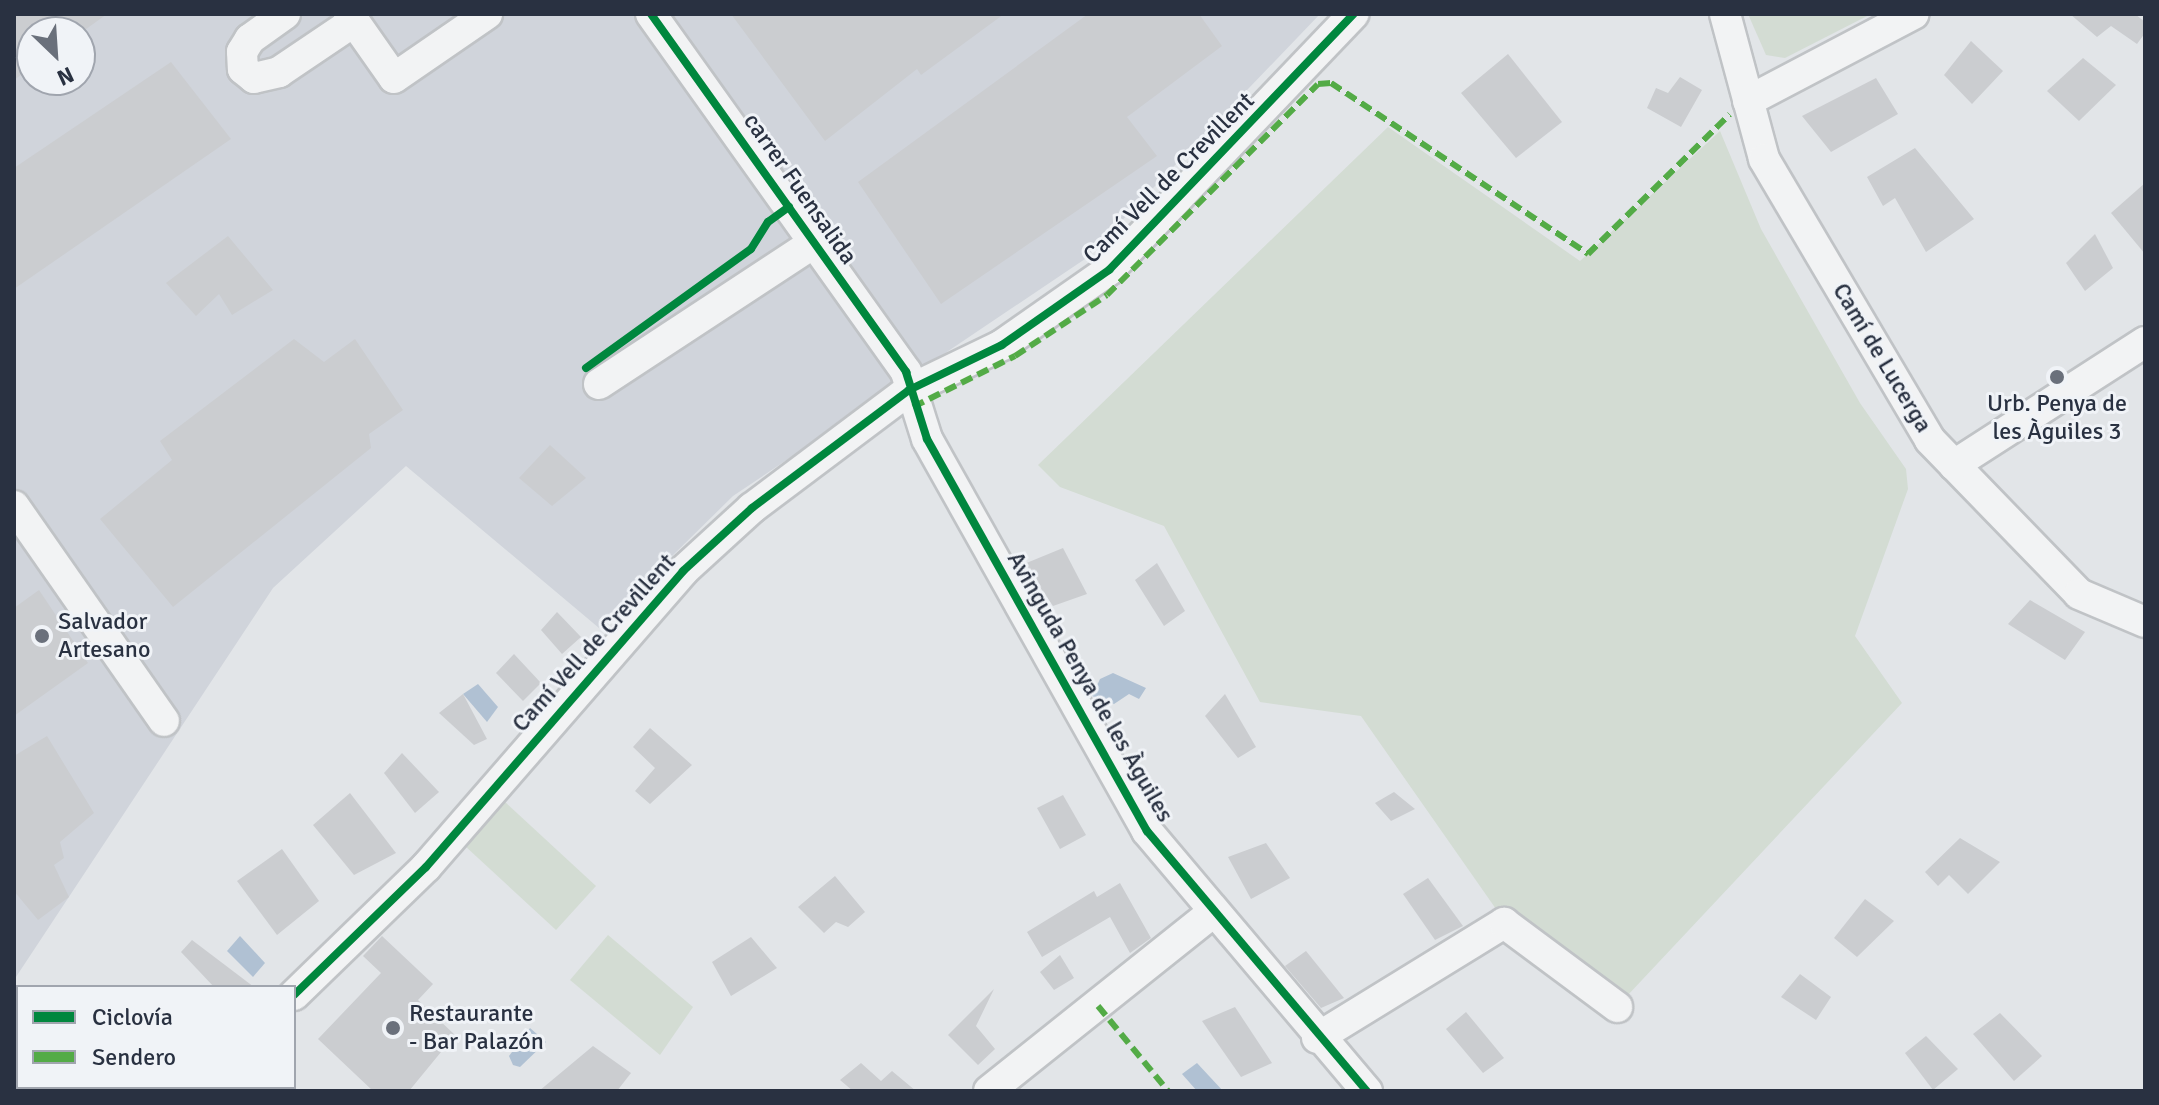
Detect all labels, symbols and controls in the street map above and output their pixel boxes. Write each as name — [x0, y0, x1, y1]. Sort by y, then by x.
north arrow — [16, 16, 96, 96]
text: N — [53, 61, 78, 92]
street label: Camí Vell de Crevillent — [1078, 87, 1260, 269]
street label: carrer Fuensalida — [737, 108, 863, 270]
street label: Camí de Lucerga — [1826, 278, 1938, 438]
marker: Urb. Penya de les Àguiles 3 — [2048, 368, 2066, 386]
place label: Urb. Penya de les Àguiles 3 — [1987, 390, 2127, 446]
street label: Avinguda Penya de les Àguiles — [1001, 547, 1179, 827]
street label: Camí Vell de Crevillent — [506, 548, 682, 738]
place label: Salvador Artesano — [58, 608, 150, 664]
marker: Salvador Artesano — [33, 627, 51, 645]
legend — [16, 985, 296, 1089]
place label: Restaurante - Bar Palazón — [409, 1000, 544, 1056]
text: Ciclovía — [92, 1002, 173, 1032]
marker: Restaurante - Bar Palazón — [384, 1019, 402, 1037]
text: Sendero — [92, 1042, 176, 1072]

